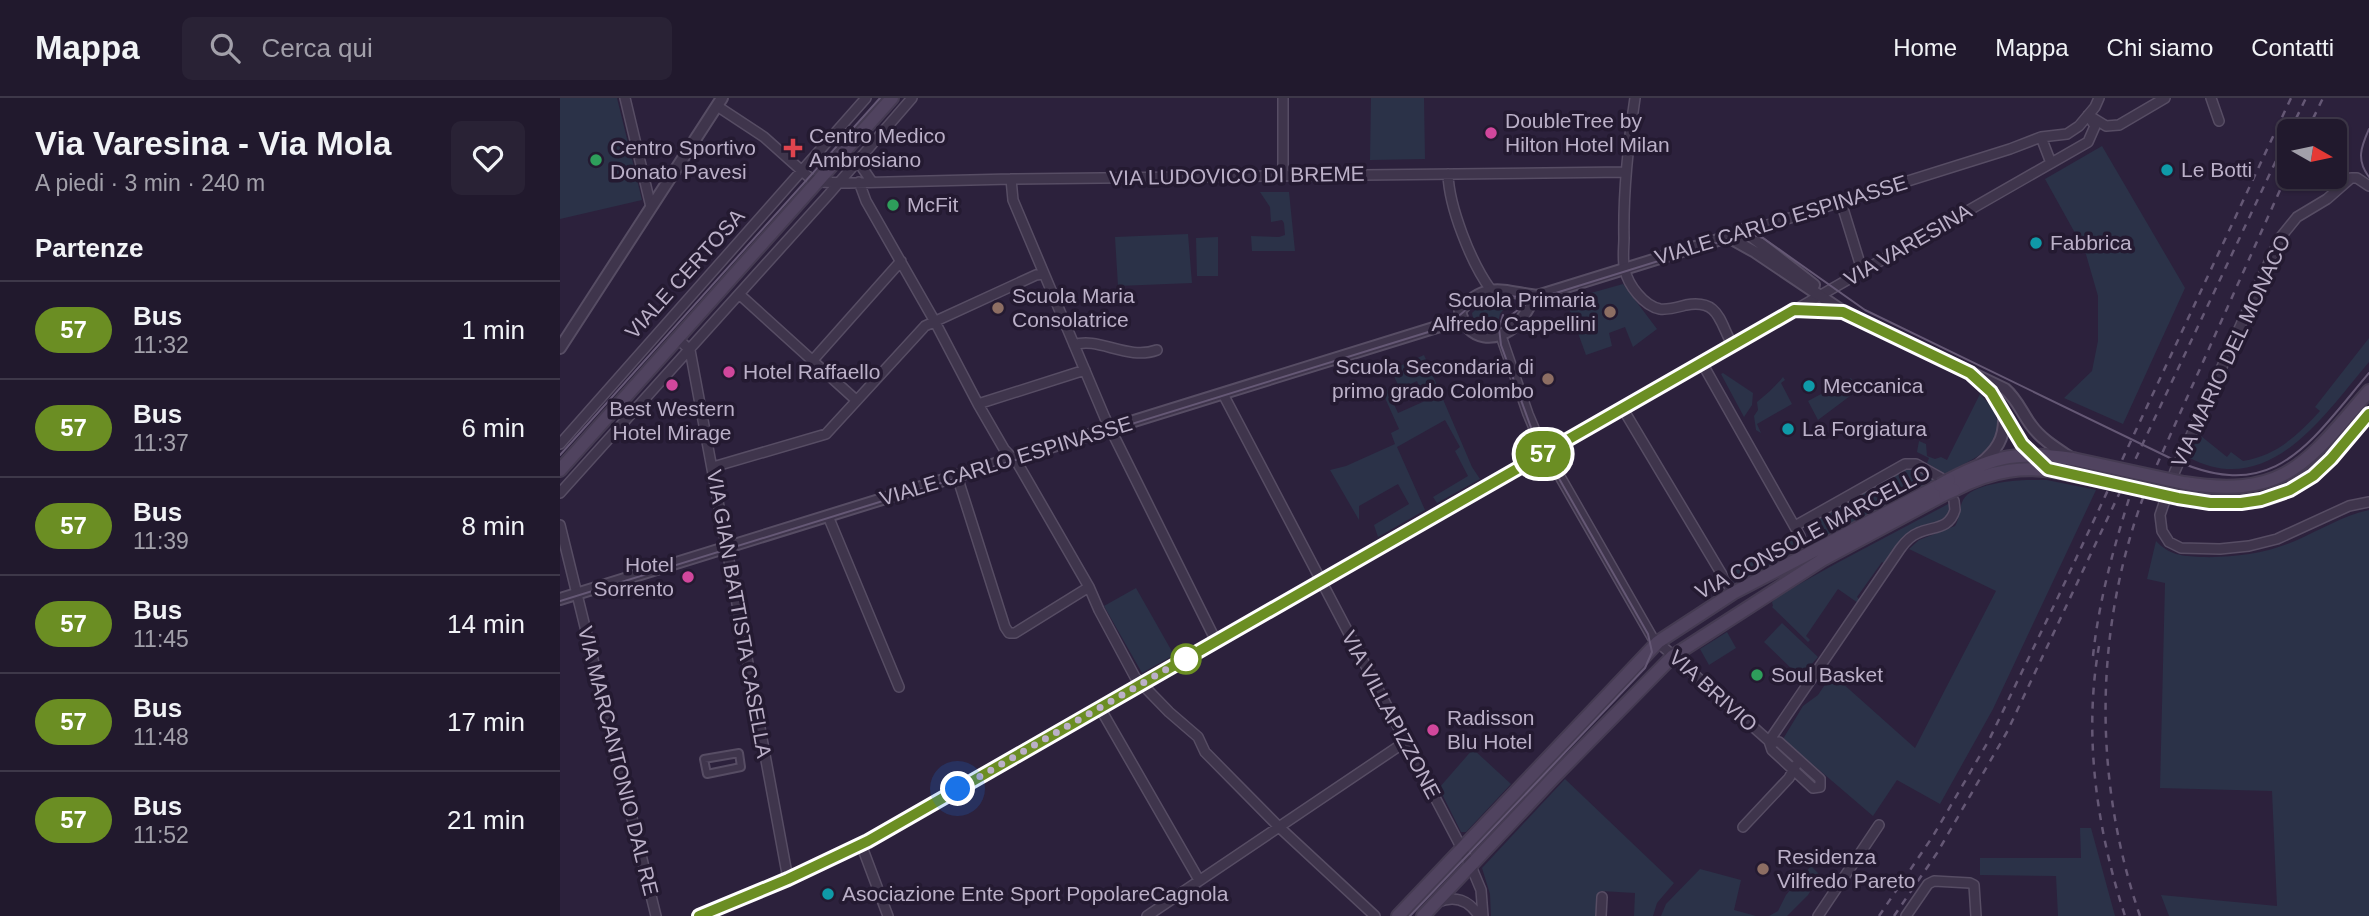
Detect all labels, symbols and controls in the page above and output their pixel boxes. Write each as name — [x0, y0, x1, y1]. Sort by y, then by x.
search box — [182, 17, 672, 80]
text: Mappa — [35, 29, 140, 66]
icon: search — [206, 29, 244, 67]
text: Cerca qui — [262, 33, 373, 63]
text: Home — [1893, 34, 1957, 61]
text: Mappa — [1995, 34, 2069, 61]
text: Chi siamo — [2107, 34, 2213, 61]
text: Contatti — [2251, 34, 2334, 61]
place label: DoubleTree by Hilton Hotel Milan — [1505, 109, 1670, 156]
north arrow — [2277, 119, 2347, 189]
map controls — [2277, 119, 2347, 189]
button: heart — [451, 121, 525, 195]
place label: Centro Medico Ambrosiano — [809, 124, 946, 171]
text: Via Varesina - Via Mola — [35, 125, 391, 162]
marker: DoubleTree by Hilton Hotel Milan — [1483, 125, 1499, 141]
place label: Centro Sportivo Donato Pavesi — [610, 136, 756, 183]
marker: Centro Medico Ambrosiano — [783, 138, 803, 158]
marker: Centro Sportivo Donato Pavesi — [588, 152, 604, 168]
place label: Le Botti — [2181, 158, 2252, 181]
street label: VIA LUDOVICO DI BREME — [1109, 162, 1365, 189]
marker: Le Botti — [2159, 162, 2175, 178]
text: A piedi · 3 min · 240 m — [35, 170, 265, 196]
street label: VIALE CARLO ESPINASSE — [1652, 170, 1910, 269]
place label: McFit — [907, 193, 958, 216]
marker: McFit — [885, 197, 901, 213]
street label: VIA VARESINA — [1840, 199, 1975, 290]
street label: VIALE CERTOSA — [621, 204, 749, 343]
place label: Fabbrica — [2050, 231, 2132, 254]
street label: VIA MARIO DEL MONACO — [2167, 231, 2295, 471]
text: Partenze — [35, 233, 143, 263]
marker: Fabbrica — [2028, 235, 2044, 251]
place label: Scuola Maria Consolatrice — [1012, 284, 1135, 331]
place label: Scuola Primaria Alfredo Cappellini — [1431, 288, 1596, 335]
marker: Scuola Maria Consolatrice — [990, 300, 1006, 316]
text: Bus — [133, 301, 182, 331]
marker: Scuola Primaria Alfredo Cappellini — [1602, 304, 1618, 320]
text: 1 min — [461, 315, 525, 345]
text: 57 — [60, 316, 87, 343]
text: 11:32 — [133, 332, 189, 358]
place label: Scuola Secondaria di primo grado Colombo — [1332, 355, 1534, 402]
place label: Hotel Raffaello — [743, 360, 880, 383]
marker: Hotel Raffaello — [721, 364, 737, 380]
marker: Scuola Secondaria di primo grado Colombo — [1540, 371, 1556, 387]
place label: Meccanica — [1823, 374, 1924, 397]
marker: Best Western Hotel Mirage — [664, 377, 680, 393]
marker: Meccanica — [1801, 378, 1817, 394]
place label: Best Western Hotel Mirage — [609, 397, 735, 444]
text: Bus — [133, 399, 182, 429]
street label: VIALE CARLO ESPINASSE — [877, 411, 1135, 510]
text: 6 min — [461, 413, 525, 443]
text: 57 — [60, 414, 87, 441]
place label: La Forgiatura — [1802, 417, 1927, 440]
marker: La Forgiatura — [1780, 421, 1796, 437]
text: 11:37 — [133, 430, 189, 456]
line badge: 57 — [1511, 431, 1574, 477]
text: 57 — [1530, 440, 1556, 467]
street label: VIA CONSOLE MARCELLO — [1691, 460, 1934, 603]
street label: VIA GIAN BATTISTA CASELLA — [703, 468, 776, 760]
text: Bus — [133, 497, 182, 527]
text: 8 min — [461, 511, 525, 541]
text: 57 — [60, 512, 87, 539]
text: 11:39 — [133, 528, 189, 554]
place label: Hotel Sorrento — [593, 553, 674, 600]
marker: Hotel Sorrento — [680, 569, 696, 585]
text: Bus — [133, 595, 182, 625]
text: 14 min — [447, 609, 525, 639]
text: 57 — [60, 610, 87, 637]
street label: VIA MARCANTONIO DAL RE — [574, 624, 663, 898]
text: 11:45 — [133, 626, 189, 652]
street label: VIA VILLAPIZZONE — [1337, 627, 1445, 803]
unlabelled marker — [1171, 644, 1201, 674]
street label: VIA BRIVIO — [1665, 645, 1762, 736]
place label: Soul Basket — [1771, 663, 1883, 686]
marker: Soul Basket — [1749, 667, 1765, 683]
text: Bus — [133, 693, 182, 723]
place label: Radisson Blu Hotel — [1447, 706, 1535, 753]
text: 17 min — [447, 707, 525, 737]
text: 57 — [60, 708, 87, 735]
marker: Radisson Blu Hotel — [1425, 722, 1441, 738]
text: 11:48 — [133, 724, 189, 750]
your location — [940, 771, 975, 806]
text: Bus — [133, 791, 182, 821]
text: 21 min — [447, 805, 525, 835]
text: 57 — [60, 806, 87, 833]
text: 11:52 — [133, 822, 189, 848]
place label: Residenza Vilfredo Pareto — [1777, 845, 1916, 892]
marker: Residenza Vilfredo Pareto — [1755, 861, 1771, 877]
place label: Asociazione Ente Sport PopolareCagnola — [842, 882, 1229, 905]
marker: Asociazione Ente Sport PopolareCagnola — [820, 886, 836, 902]

